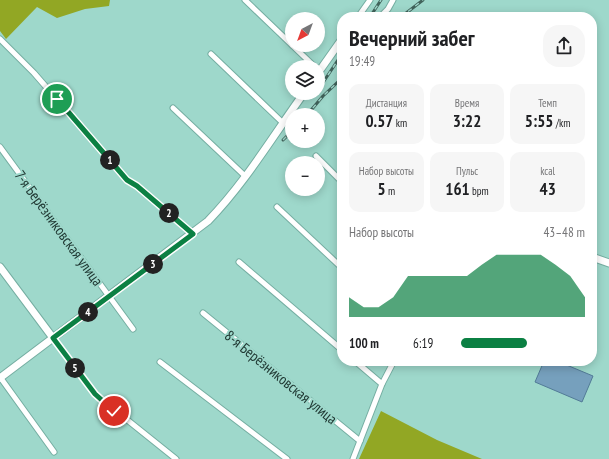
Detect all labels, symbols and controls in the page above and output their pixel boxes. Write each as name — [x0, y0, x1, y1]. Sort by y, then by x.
north arrow — [285, 12, 325, 52]
map controls — [285, 12, 325, 196]
text: Вечерний забег — [349, 24, 475, 52]
button: share — [543, 25, 585, 67]
text: 19:49 — [349, 53, 375, 70]
button: layers — [285, 60, 325, 100]
pin — [40, 82, 74, 116]
icon: arrive — [46, 88, 68, 110]
text: Дистанция — [366, 96, 407, 110]
text: Время — [455, 96, 479, 110]
text: Темп — [538, 96, 557, 110]
button: + — [285, 108, 325, 148]
text: 0.57 — [365, 110, 393, 132]
text: 3:22 — [453, 110, 481, 132]
text: 5:55 — [525, 110, 553, 132]
text: km — [393, 116, 407, 130]
text: /km — [553, 116, 570, 130]
pin: 1 — [100, 150, 120, 170]
text: 1 — [107, 153, 113, 167]
button: − — [285, 156, 325, 196]
text: Набор высоты — [359, 164, 414, 178]
text: Пульс — [456, 164, 478, 178]
text: kcal — [540, 164, 555, 178]
street label: 7-я Берёзниковская улица — [11, 166, 107, 290]
text: 5 — [378, 178, 386, 200]
text: 161 — [445, 178, 470, 200]
text: 43 — [540, 178, 556, 200]
text: m — [386, 184, 395, 198]
text: bpm — [470, 184, 489, 198]
pin: 2 — [159, 203, 179, 223]
text: 2 — [166, 206, 172, 220]
text: Набор высоты — [349, 224, 414, 241]
text: 43–48 m — [543, 224, 585, 241]
pin: 3 — [143, 254, 163, 274]
text: 3 — [150, 257, 156, 271]
pin: 4 — [78, 302, 98, 322]
text: 4 — [85, 305, 91, 319]
street label: 8-я Берёзниковская улица — [221, 326, 341, 428]
text: 100 m — [349, 335, 379, 352]
text: 6:19 — [413, 335, 433, 352]
pin: 5 — [65, 358, 85, 378]
text: 5 — [72, 361, 78, 375]
pin — [97, 394, 131, 428]
icon: check — [103, 400, 125, 422]

